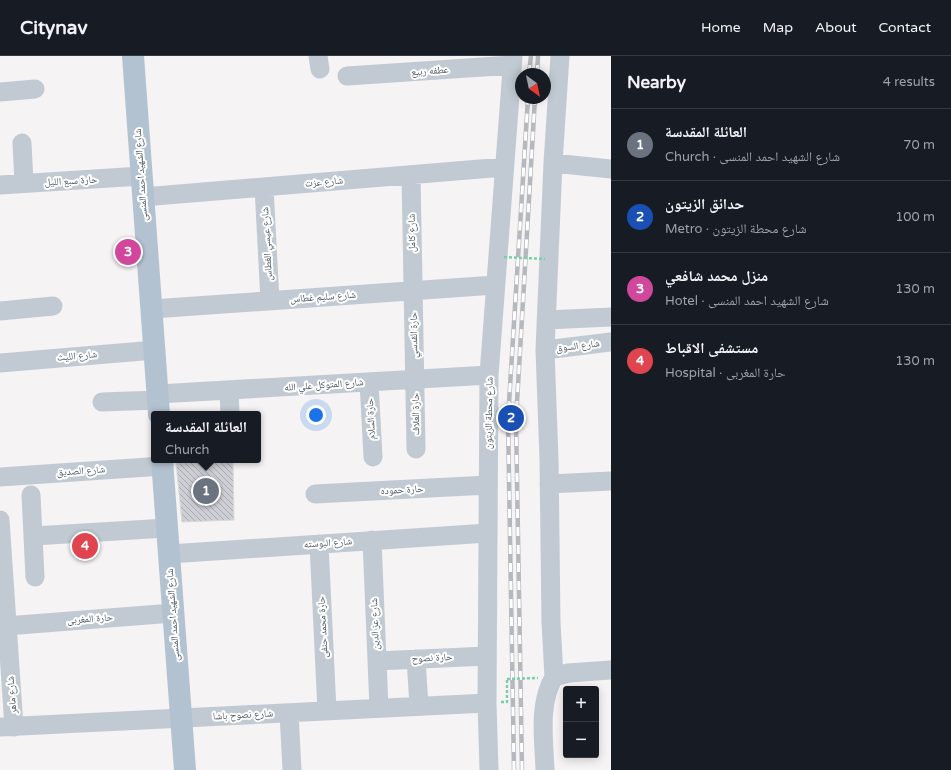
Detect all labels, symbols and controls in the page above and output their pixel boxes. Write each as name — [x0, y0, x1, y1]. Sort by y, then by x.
text: Citynav — [20, 17, 87, 39]
text: Home — [701, 19, 741, 36]
text: Map — [763, 19, 793, 36]
text: About — [815, 19, 857, 36]
text: Contact — [879, 19, 931, 36]
street label: عطفه ربيع — [411, 64, 449, 78]
north arrow — [515, 68, 551, 104]
text: Nearby — [627, 72, 686, 93]
text: 4 results — [883, 74, 935, 90]
text: العائلة المقدسة — [665, 123, 747, 141]
street label: شارع الشهيد احمد المنسى — [132, 128, 150, 222]
text: 1 — [636, 137, 644, 153]
text: 70 m — [903, 137, 935, 153]
text: Church · شارع الشهيد احمد المنسى — [665, 149, 840, 165]
street label: حارة سبع الليل — [44, 174, 98, 188]
street label: شارع عزت — [304, 174, 344, 190]
text: حدائق الزيتون — [665, 195, 744, 213]
street label: شارع عيسي الغطاس — [259, 206, 276, 281]
text: 2 — [636, 209, 644, 225]
text: 100 m — [895, 209, 935, 225]
street label: شارع كامل — [406, 213, 418, 252]
text: Metro · شارع محطة الزيتون — [665, 221, 807, 237]
pin: 3 — [115, 237, 141, 267]
text: منزل محمد شافعي — [665, 267, 768, 285]
text: 3 — [636, 281, 644, 297]
text: 130 m — [895, 281, 935, 297]
street label: شارع سليم غطاس — [290, 289, 357, 306]
text: Hotel · شارع الشهيد احمد المنسى — [665, 293, 829, 309]
street label: حارة القدسي — [408, 311, 422, 358]
street label: شارع السوق — [555, 337, 601, 355]
text: مستشفى الاقباط — [665, 339, 758, 357]
street label: شارع الليث — [56, 348, 98, 364]
text: 4 — [636, 353, 644, 369]
text: 130 m — [895, 353, 935, 369]
text: Hospital · حارة المغربى — [665, 365, 786, 381]
street label: شارع المتوكل علي الله — [284, 376, 365, 395]
street label: شارع محطة الزيتون — [482, 376, 496, 449]
street label: حارة العلاف — [410, 392, 422, 435]
street label: حارة السلام — [364, 397, 379, 440]
pin: 2 — [498, 403, 524, 433]
your location — [306, 405, 326, 425]
popup — [151, 411, 261, 463]
text: العائلة المقدسة — [165, 418, 247, 436]
text: Church — [165, 442, 210, 458]
street label: شارع الصديق — [56, 463, 106, 479]
pin: 1 — [193, 476, 219, 506]
street label: حارة حموده — [380, 483, 424, 497]
pin: 4 — [72, 531, 98, 561]
street label: شارع البوسته — [303, 535, 353, 551]
street label: شارع الشهيد احمد المنسى — [164, 568, 182, 662]
street label: حارة محمد حنفى — [315, 595, 331, 658]
street label: شارع عز الدين — [368, 597, 382, 650]
street label: حارة المغربى — [67, 611, 114, 627]
street label: حارة نصوح — [411, 651, 453, 665]
street label: شارع ماهر — [4, 675, 20, 715]
map controls — [563, 686, 599, 758]
button: + — [563, 686, 599, 722]
street label: شارع نصوح باشا — [213, 707, 274, 723]
button: − — [563, 722, 599, 758]

